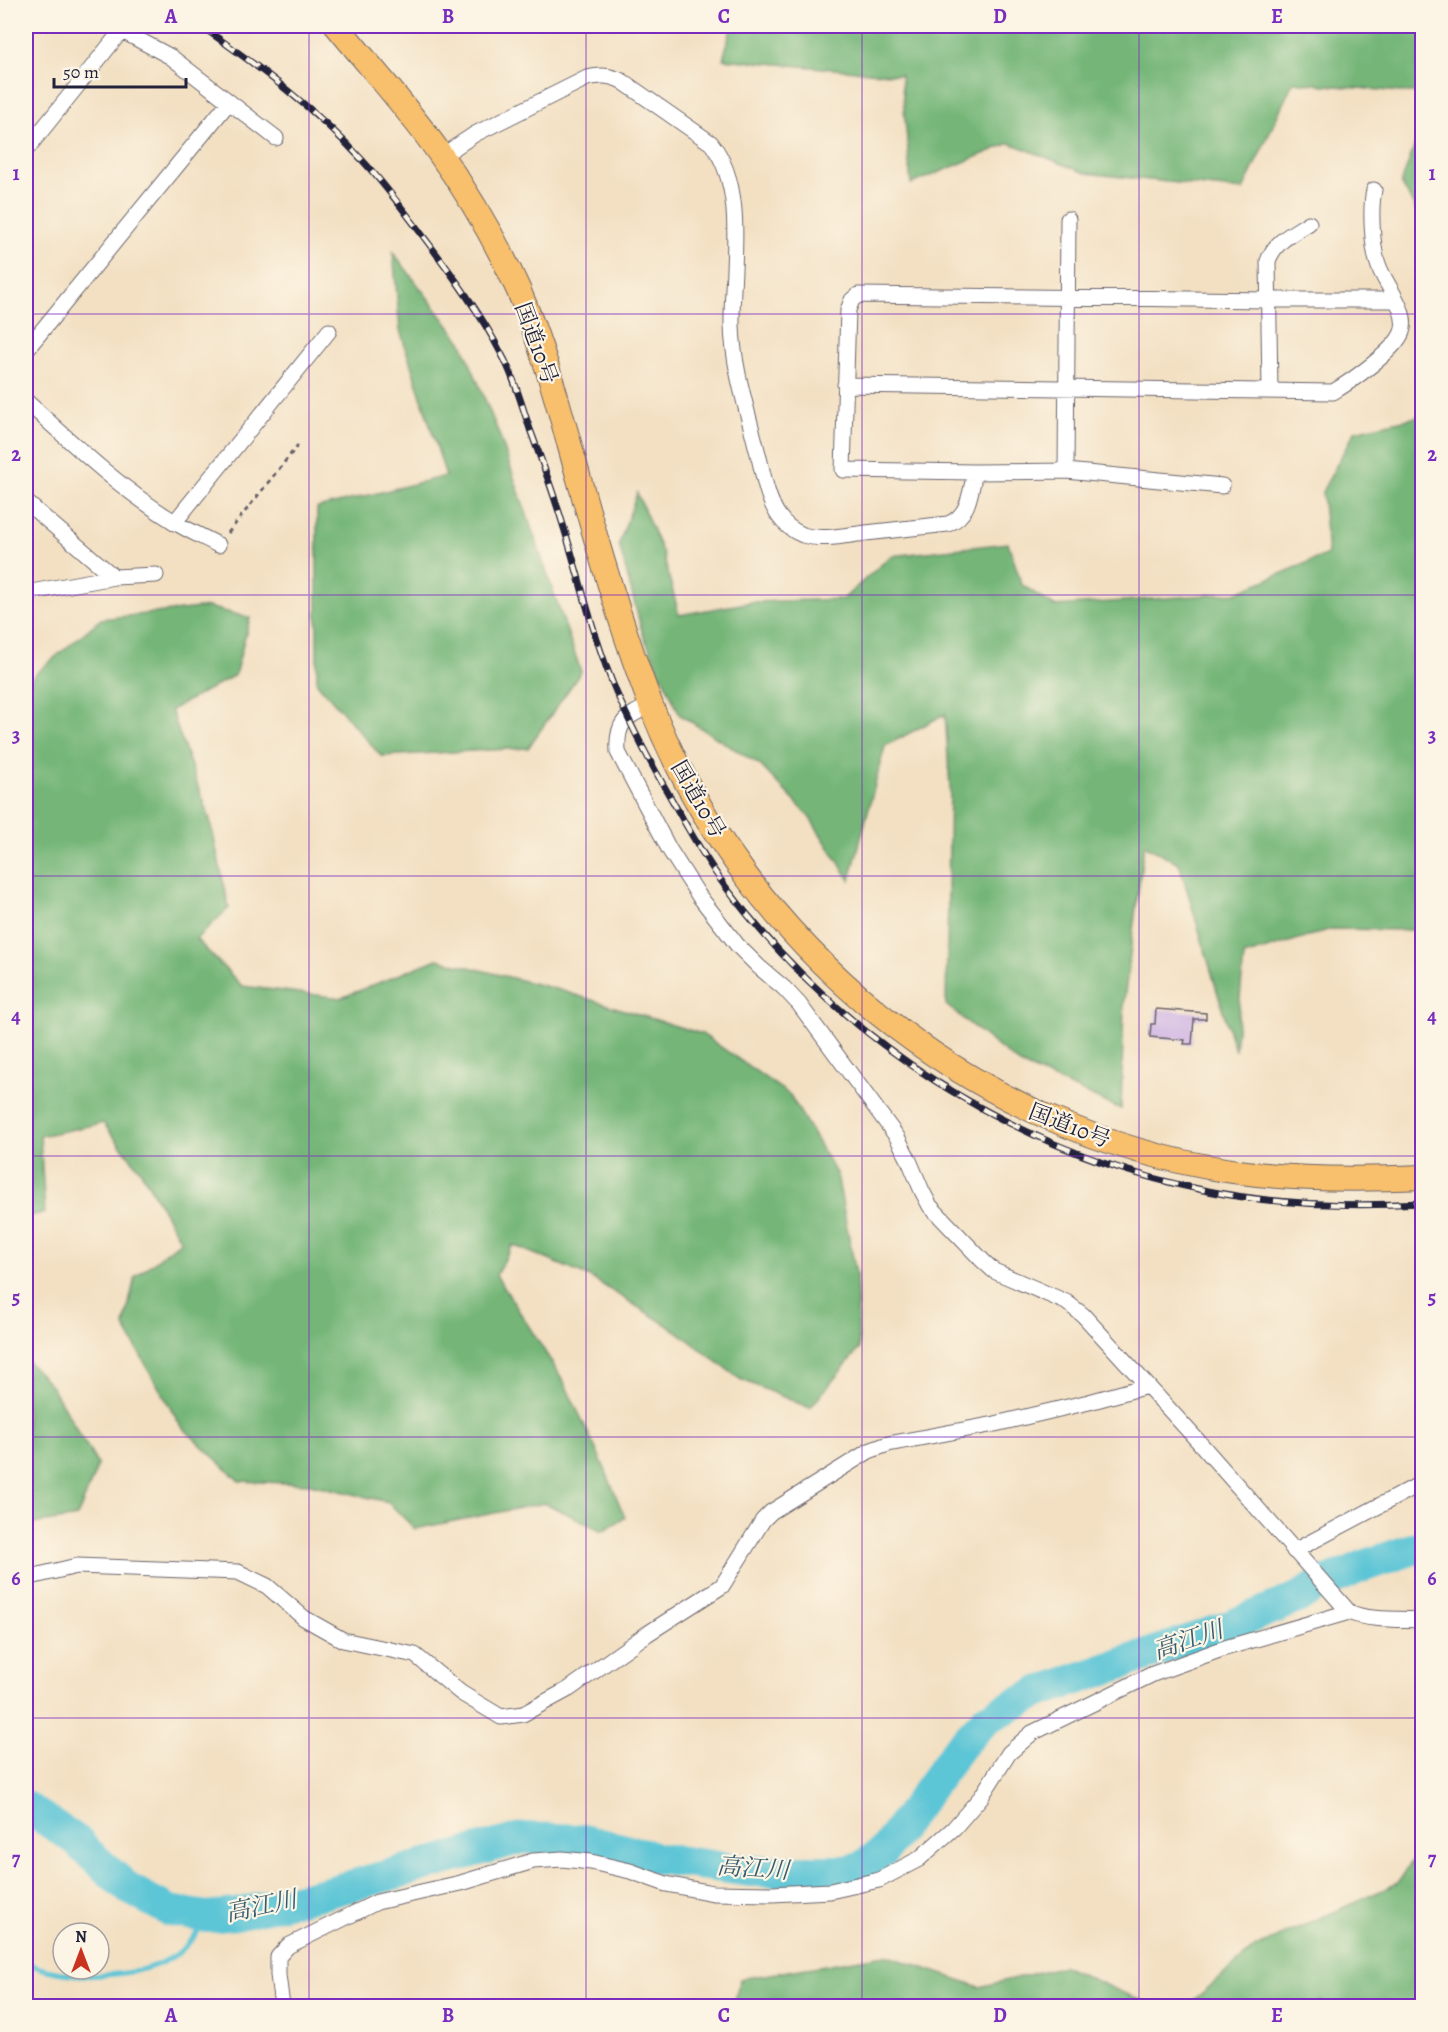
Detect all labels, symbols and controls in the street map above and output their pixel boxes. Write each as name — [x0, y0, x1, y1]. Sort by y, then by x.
text: A — [164, 3, 178, 30]
text: B — [442, 3, 454, 30]
text: C — [718, 3, 730, 30]
text: D — [993, 3, 1007, 30]
text: E — [1271, 3, 1283, 30]
scale bar — [54, 51, 186, 89]
text: 50 m — [63, 60, 99, 84]
text: 1 — [12, 160, 20, 187]
text: 1 — [1428, 160, 1436, 187]
street label: 国道10号 — [507, 298, 565, 389]
text: 2 — [11, 441, 21, 468]
text: 2 — [1427, 441, 1437, 468]
text: 3 — [12, 722, 20, 749]
text: 3 — [1428, 722, 1436, 749]
street label: 国道10号 — [664, 755, 732, 844]
text: 4 — [11, 1003, 21, 1030]
text: 4 — [1427, 1003, 1437, 1030]
street label: 国道10号 — [1024, 1097, 1115, 1155]
text: 5 — [12, 1284, 20, 1311]
text: 5 — [1428, 1284, 1436, 1311]
text: 6 — [11, 1565, 21, 1592]
text: 6 — [1427, 1565, 1437, 1592]
water label: 高江川 — [1149, 1612, 1230, 1667]
text: 7 — [12, 1845, 21, 1872]
text: 7 — [1428, 1845, 1437, 1872]
water label: 高江川 — [716, 1850, 793, 1887]
water label: 高江川 — [222, 1882, 302, 1929]
north arrow — [51, 1921, 111, 1981]
text: N — [75, 1926, 87, 1948]
text: A — [164, 2002, 178, 2029]
text: B — [442, 2002, 454, 2029]
text: C — [718, 2002, 730, 2029]
text: D — [993, 2002, 1007, 2029]
text: E — [1271, 2002, 1283, 2029]

